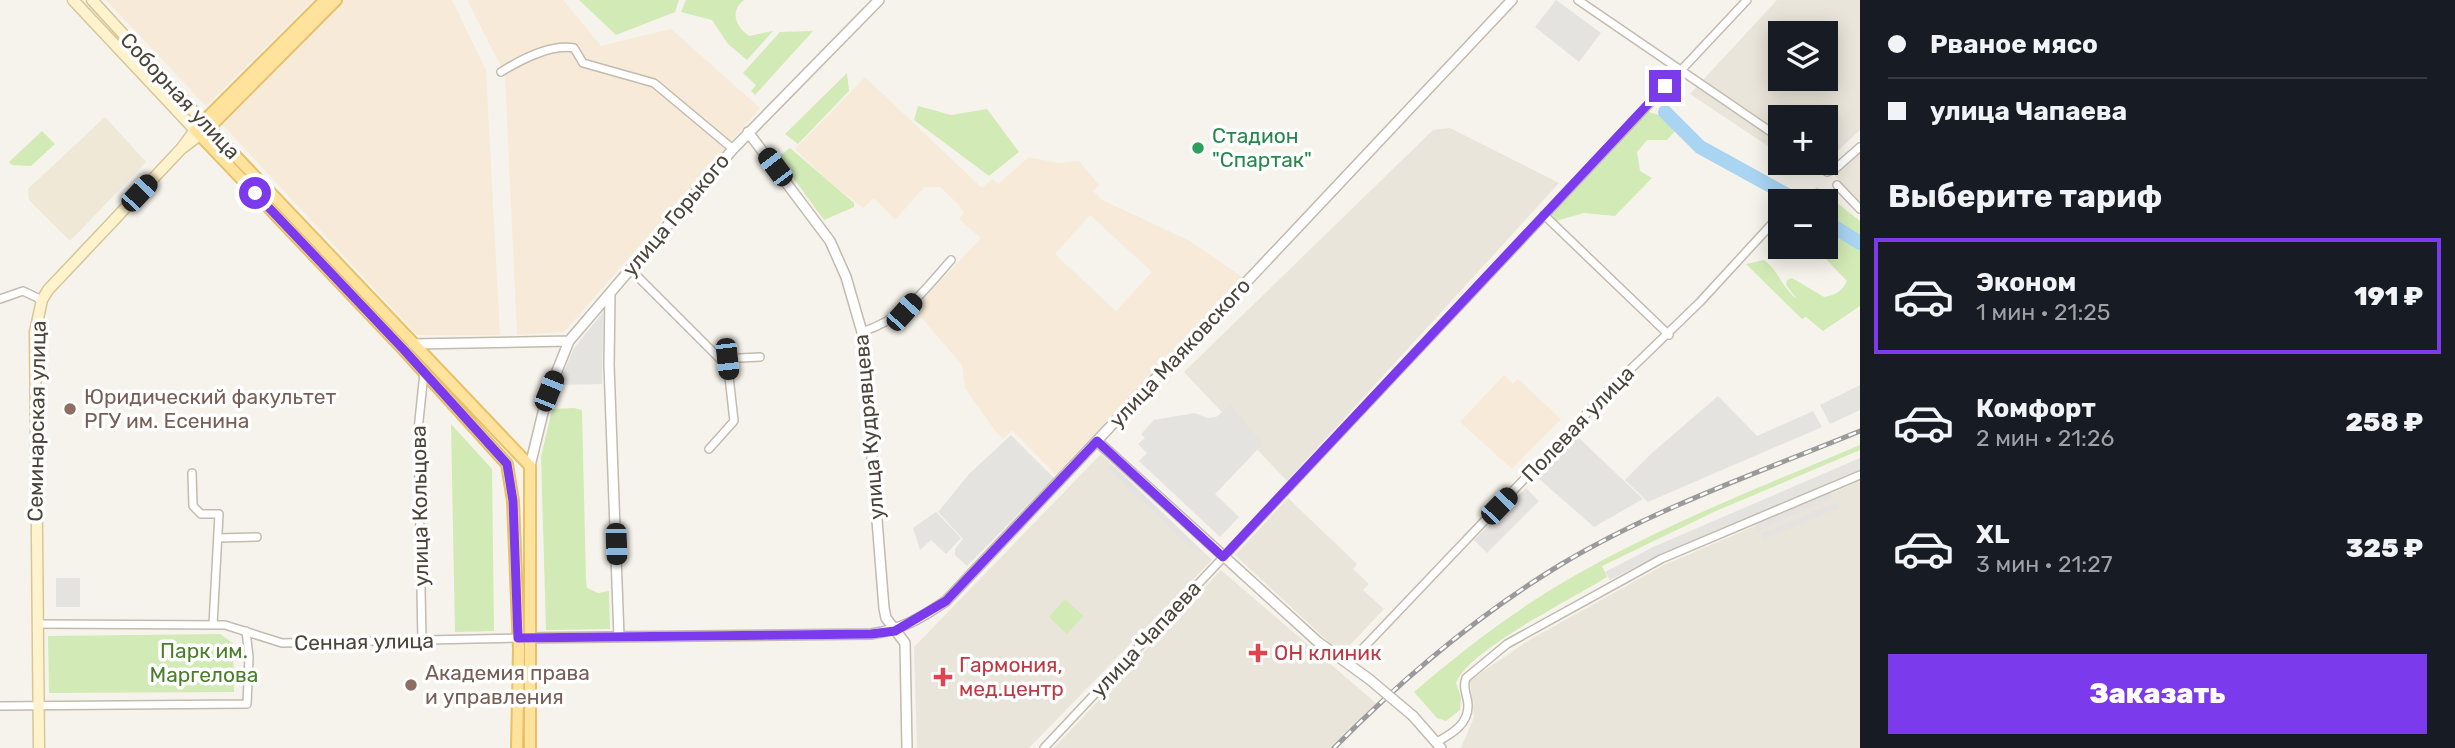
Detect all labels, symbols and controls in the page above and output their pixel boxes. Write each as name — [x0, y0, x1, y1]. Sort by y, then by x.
map controls — [1768, 21, 1838, 259]
button: layers — [1768, 21, 1838, 91]
street label: Соборная улица — [115, 27, 245, 164]
text: Рваное мясо — [1930, 29, 2098, 60]
route end — [1649, 70, 1681, 102]
text: улица Чапаева — [1930, 96, 2127, 127]
button: + — [1768, 105, 1838, 175]
place label: Стадион "Спартак" — [1212, 123, 1312, 172]
marker: Стадион "Спартак" — [1190, 140, 1206, 156]
car — [754, 144, 797, 190]
street label: улица Горького — [617, 148, 734, 281]
car — [117, 170, 162, 216]
route start — [239, 177, 271, 209]
text: Выберите тариф — [1888, 177, 2162, 215]
button: − — [1768, 189, 1838, 259]
icon: car — [1892, 265, 1955, 328]
text: Эконом — [1976, 267, 2076, 298]
street label: улица Маяковского — [1104, 273, 1255, 433]
text: 191 ₽ — [2354, 281, 2423, 312]
car — [883, 289, 926, 335]
text: 1 мин · 21:25 — [1976, 298, 2110, 326]
street label: Семинарская улица — [22, 320, 51, 522]
street label: улица Кудрявцева — [848, 333, 889, 521]
car — [715, 337, 740, 381]
street label: Полевая улица — [1516, 361, 1639, 487]
car — [532, 368, 567, 414]
place label: Юридический факультет РГУ им. Есенина — [84, 384, 337, 433]
icon: car — [1892, 391, 1955, 454]
text: Комфорт — [1976, 393, 2096, 424]
marker: Юридический факультет РГУ им. Есенина — [62, 401, 78, 417]
text: 258 ₽ — [2345, 407, 2423, 438]
text: 2 мин · 21:26 — [1976, 424, 2114, 452]
street label: улица Кольцова — [406, 425, 433, 587]
car — [1477, 484, 1522, 528]
icon: car — [1892, 517, 1955, 580]
text: XL — [1976, 519, 2009, 550]
car — [605, 523, 628, 565]
text: 325 ₽ — [2346, 533, 2423, 564]
text: 3 мин · 21:27 — [1976, 550, 2113, 578]
street label: улица Чапаева — [1085, 575, 1206, 702]
street label: Сенная улица — [294, 628, 434, 655]
park label: Парк им. Маргелова — [150, 638, 258, 687]
place label: ОН клиник — [1274, 640, 1381, 665]
marker: ОН клиник — [1248, 643, 1268, 663]
place label: Гармония, мед.центр — [959, 652, 1064, 701]
button: Заказать — [1888, 654, 2427, 734]
place label: Академия права и управления — [425, 660, 590, 709]
marker: Гармония, мед.центр — [933, 667, 953, 687]
marker: Академия права и управления — [403, 677, 419, 693]

